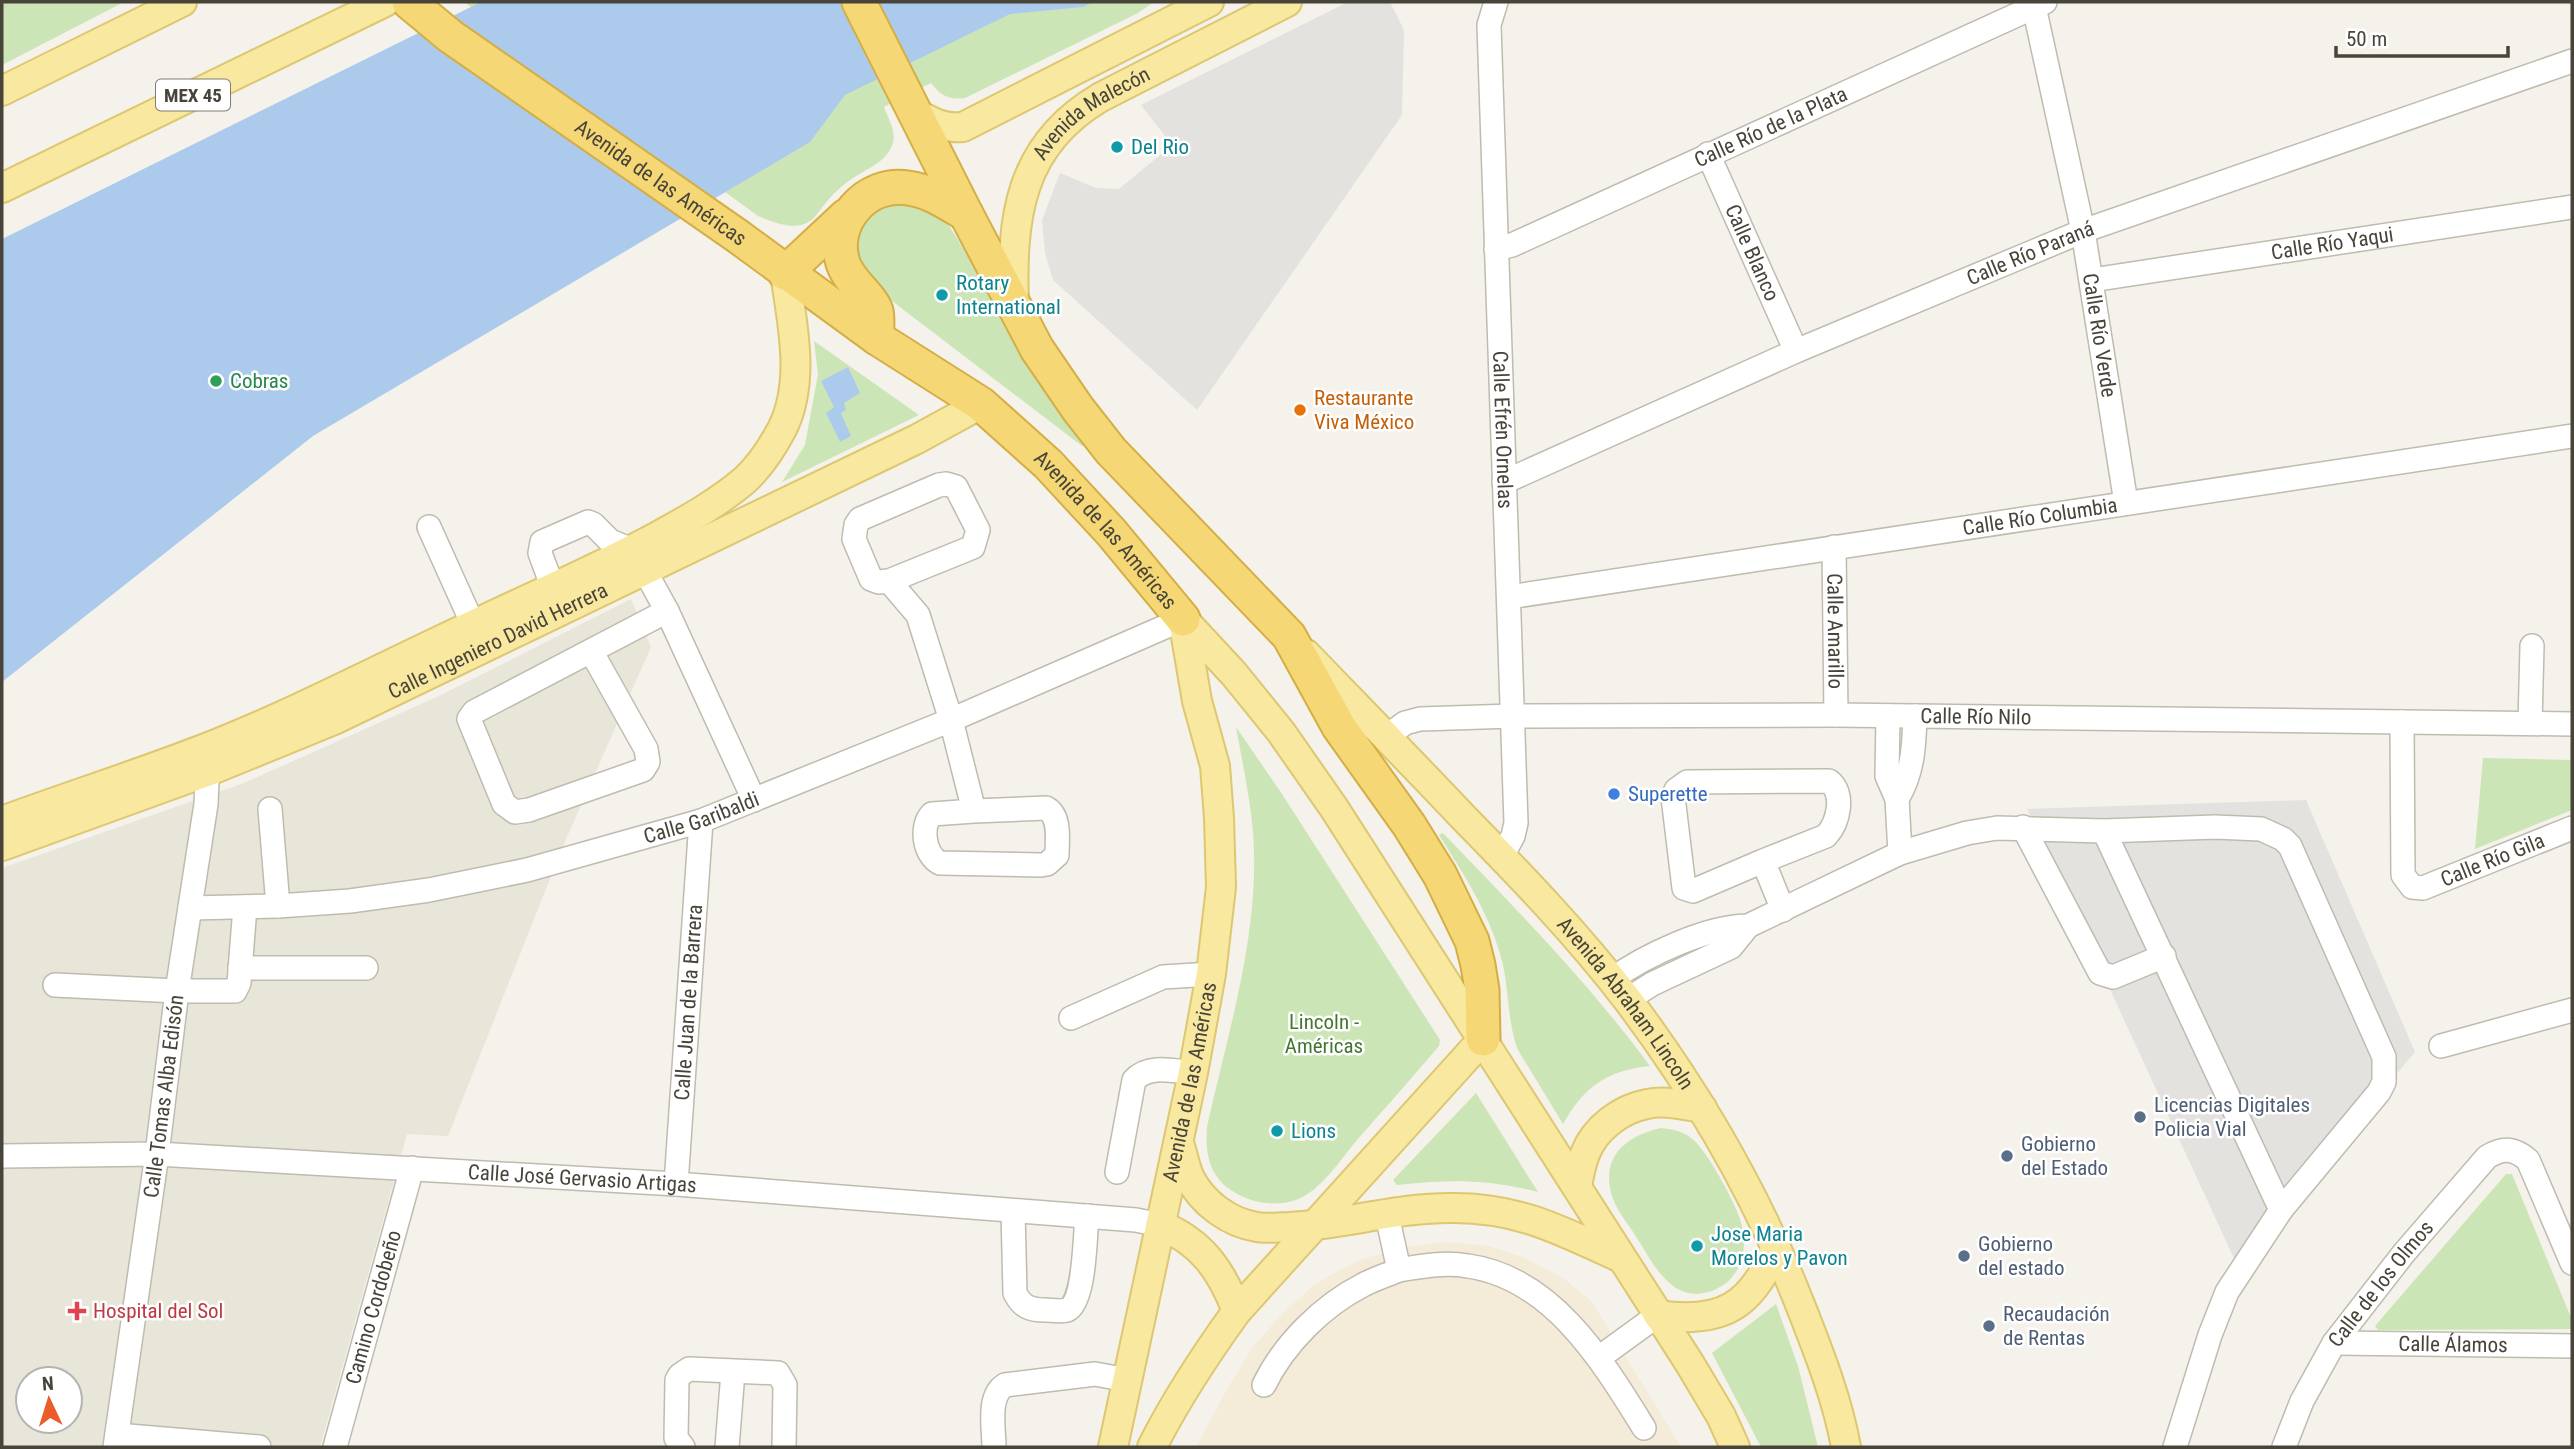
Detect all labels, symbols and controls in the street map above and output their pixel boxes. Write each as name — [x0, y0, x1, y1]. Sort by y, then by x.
scale bar — [2336, 14, 2508, 58]
text: 50 m — [2346, 27, 2387, 51]
street label: Avenida Malecón — [1028, 62, 1154, 164]
road number: MEX 45 — [156, 80, 230, 110]
street label: Calle Río de la Plata — [1691, 82, 1851, 172]
street label: Avenida de las Américas — [570, 115, 751, 251]
place label: Del Rio — [1131, 135, 1189, 159]
marker: Del Rio — [1109, 139, 1125, 155]
street label: Calle Blanco — [1720, 201, 1784, 305]
street label: Calle Río Paraná — [1963, 216, 2097, 290]
street label: Calle Río Yaqui — [2269, 222, 2395, 265]
place label: Rotary International — [956, 271, 1061, 319]
street label: Calle Río Verde — [2078, 271, 2121, 399]
marker: Rotary International — [934, 287, 950, 303]
street label: Calle Efrén Ornelas — [1488, 350, 1517, 509]
place label: Cobras — [230, 369, 288, 393]
marker: Cobras — [208, 373, 224, 389]
place label: Restaurante Viva México — [1314, 386, 1414, 434]
marker: Restaurante Viva México — [1292, 402, 1308, 418]
street label: Avenida de las Américas — [1029, 446, 1182, 614]
street label: Calle Río Columbia — [1961, 493, 2119, 540]
street label: Calle Amarillo — [1822, 573, 1848, 689]
street label: Calle Ingeniero David Herrera — [384, 578, 611, 704]
street label: Calle Río Nilo — [1920, 704, 2031, 729]
place label: Superette — [1628, 782, 1708, 806]
marker: Superette — [1606, 786, 1622, 802]
street label: Calle Garibaldi — [641, 787, 763, 849]
street label: Calle Río Gila — [2437, 828, 2548, 892]
street label: Calle Juan de la Barrera — [670, 904, 707, 1101]
street label: Avenida Abraham Lincoln — [1552, 912, 1699, 1094]
street label: Avenida de las Américas — [1158, 980, 1221, 1184]
street label: Calle Tomas Alba Edisón — [139, 993, 188, 1200]
park label: Lincoln - Américas — [1285, 1010, 1363, 1058]
place label: Licencias Digitales Policia Vial — [2154, 1093, 2310, 1141]
marker: Licencias Digitales Policia Vial — [2132, 1109, 2148, 1125]
place label: Lions — [1291, 1119, 1336, 1143]
marker: Lions — [1269, 1123, 1285, 1139]
place label: Gobierno del Estado — [2021, 1132, 2108, 1180]
marker: Gobierno del Estado — [1999, 1148, 2015, 1164]
street label: Calle José Gervasio Artigas — [467, 1160, 697, 1198]
street label: Calle de los Olmos — [2323, 1216, 2438, 1352]
place label: Jose Maria Morelos y Pavon — [1711, 1222, 1848, 1270]
street label: Camino Cordobeño — [341, 1228, 406, 1387]
place label: Gobierno del estado — [1978, 1232, 2065, 1280]
marker: Jose Maria Morelos y Pavon — [1689, 1238, 1705, 1254]
marker: Gobierno del estado — [1956, 1248, 1972, 1264]
place label: Hospital del Sol — [93, 1299, 223, 1323]
marker: Hospital del Sol — [67, 1301, 87, 1321]
place label: Recaudación de Rentas — [2003, 1302, 2110, 1350]
marker: Recaudación de Rentas — [1981, 1318, 1997, 1334]
street label: Calle Álamos — [2398, 1332, 2508, 1357]
north arrow — [14, 1365, 84, 1435]
text: N — [41, 1372, 54, 1395]

